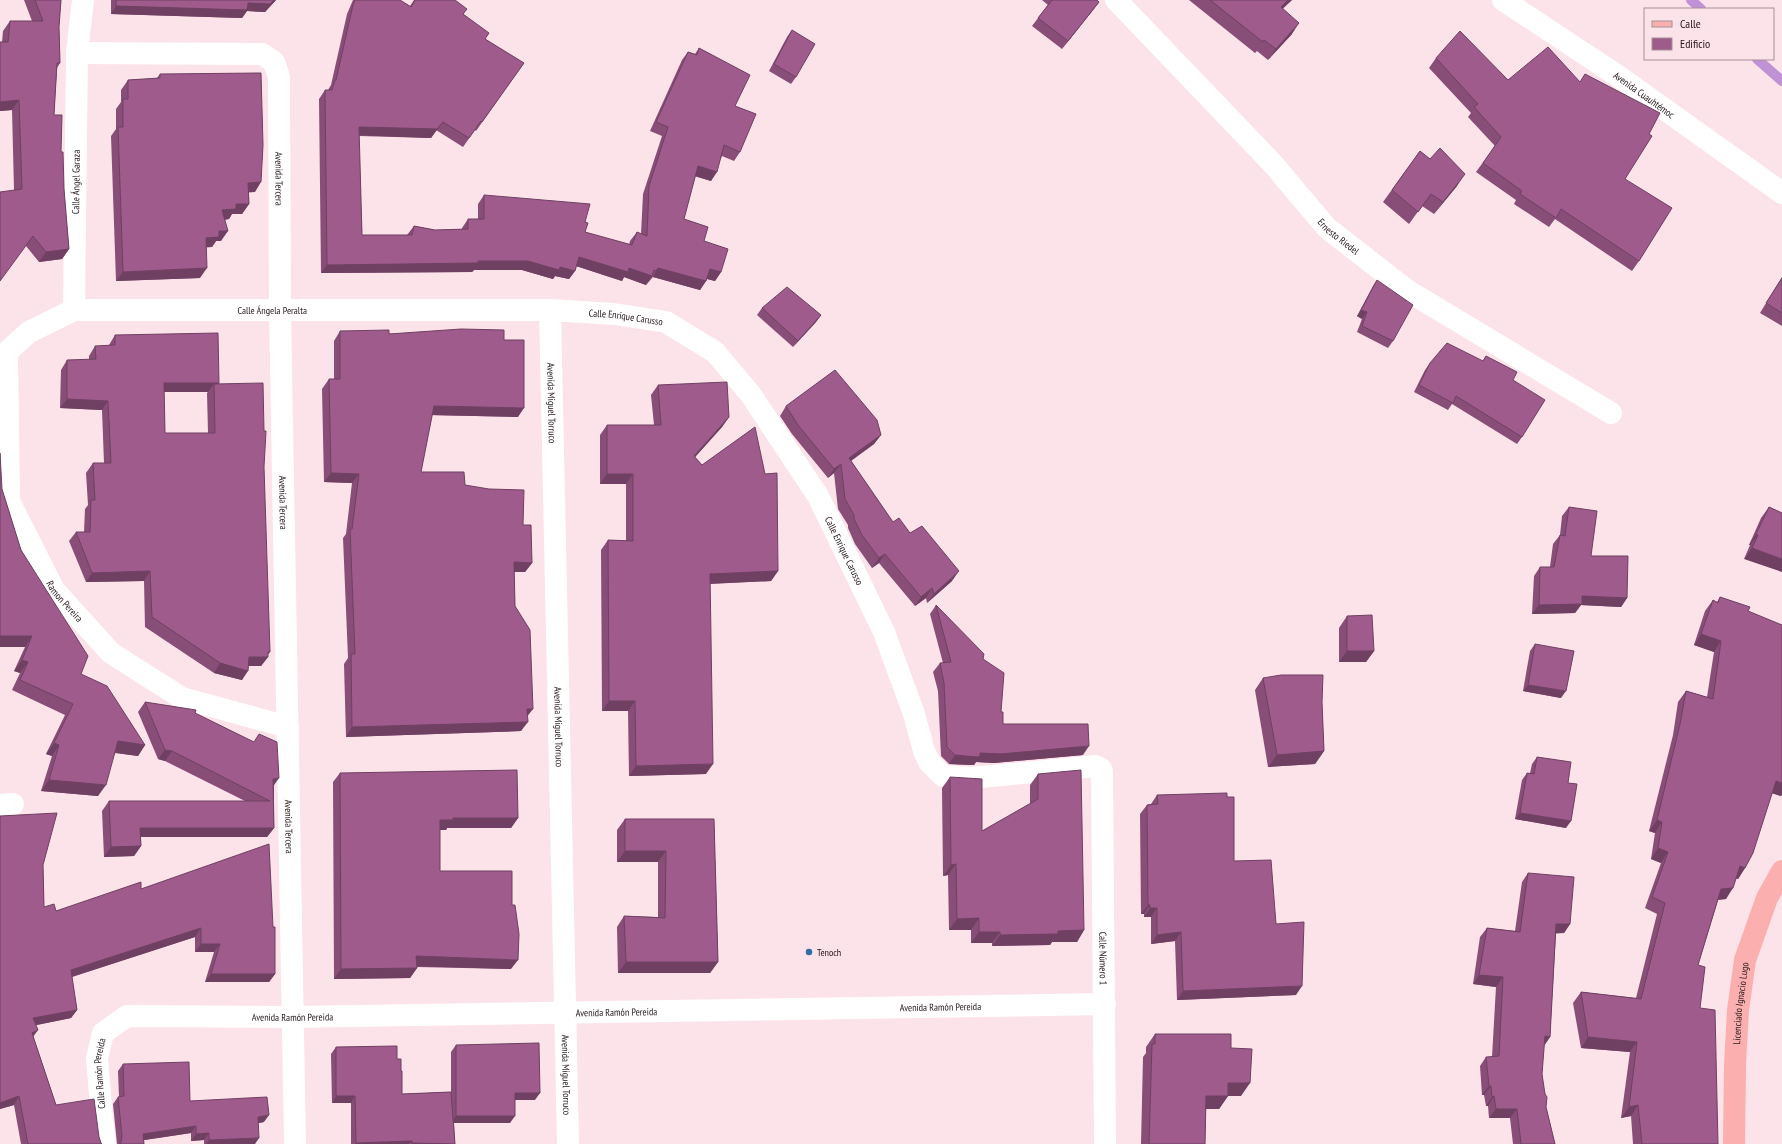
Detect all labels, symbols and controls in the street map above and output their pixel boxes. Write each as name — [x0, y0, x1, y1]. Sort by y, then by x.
legend — [1644, 8, 1774, 60]
text: Calle — [1680, 16, 1701, 31]
text: Edificio — [1680, 36, 1710, 51]
street label: Avenida Cuauhtémoc — [1611, 68, 1678, 121]
street label: Calle Ángel Garaza — [69, 150, 82, 214]
street label: Avenida Tercera — [273, 152, 286, 206]
street label: Ernesto Riedel — [1315, 216, 1362, 258]
street label: Calle Ángela Peralta — [237, 304, 307, 317]
street label: Calle Enrique Carusso — [588, 306, 664, 328]
street label: Avenida Miguel Torruco — [545, 363, 559, 443]
street label: Avenida Tercera — [276, 476, 290, 530]
street label: Calle Enrique Carusso — [822, 514, 867, 587]
street label: Ramon Pereira — [44, 578, 86, 624]
street label: Avenida Miguel Torruco — [552, 687, 566, 767]
street label: Avenida Tercera — [282, 800, 296, 854]
street label: Calle Número 1 — [1097, 932, 1110, 985]
place label: Tenoch — [817, 946, 841, 959]
marker: Tenoch — [804, 947, 814, 957]
street label: Licenciado Ignacio Lugo — [1730, 961, 1751, 1045]
street label: Avenida Ramón Pereida — [900, 999, 981, 1014]
street label: Avenida Ramón Pereida — [576, 1005, 657, 1019]
street label: Avenida Ramón Pereida — [252, 1010, 333, 1024]
street label: Avenida Miguel Torruco — [559, 1034, 574, 1115]
street label: Calle Ramón Pereida — [90, 1037, 108, 1109]

